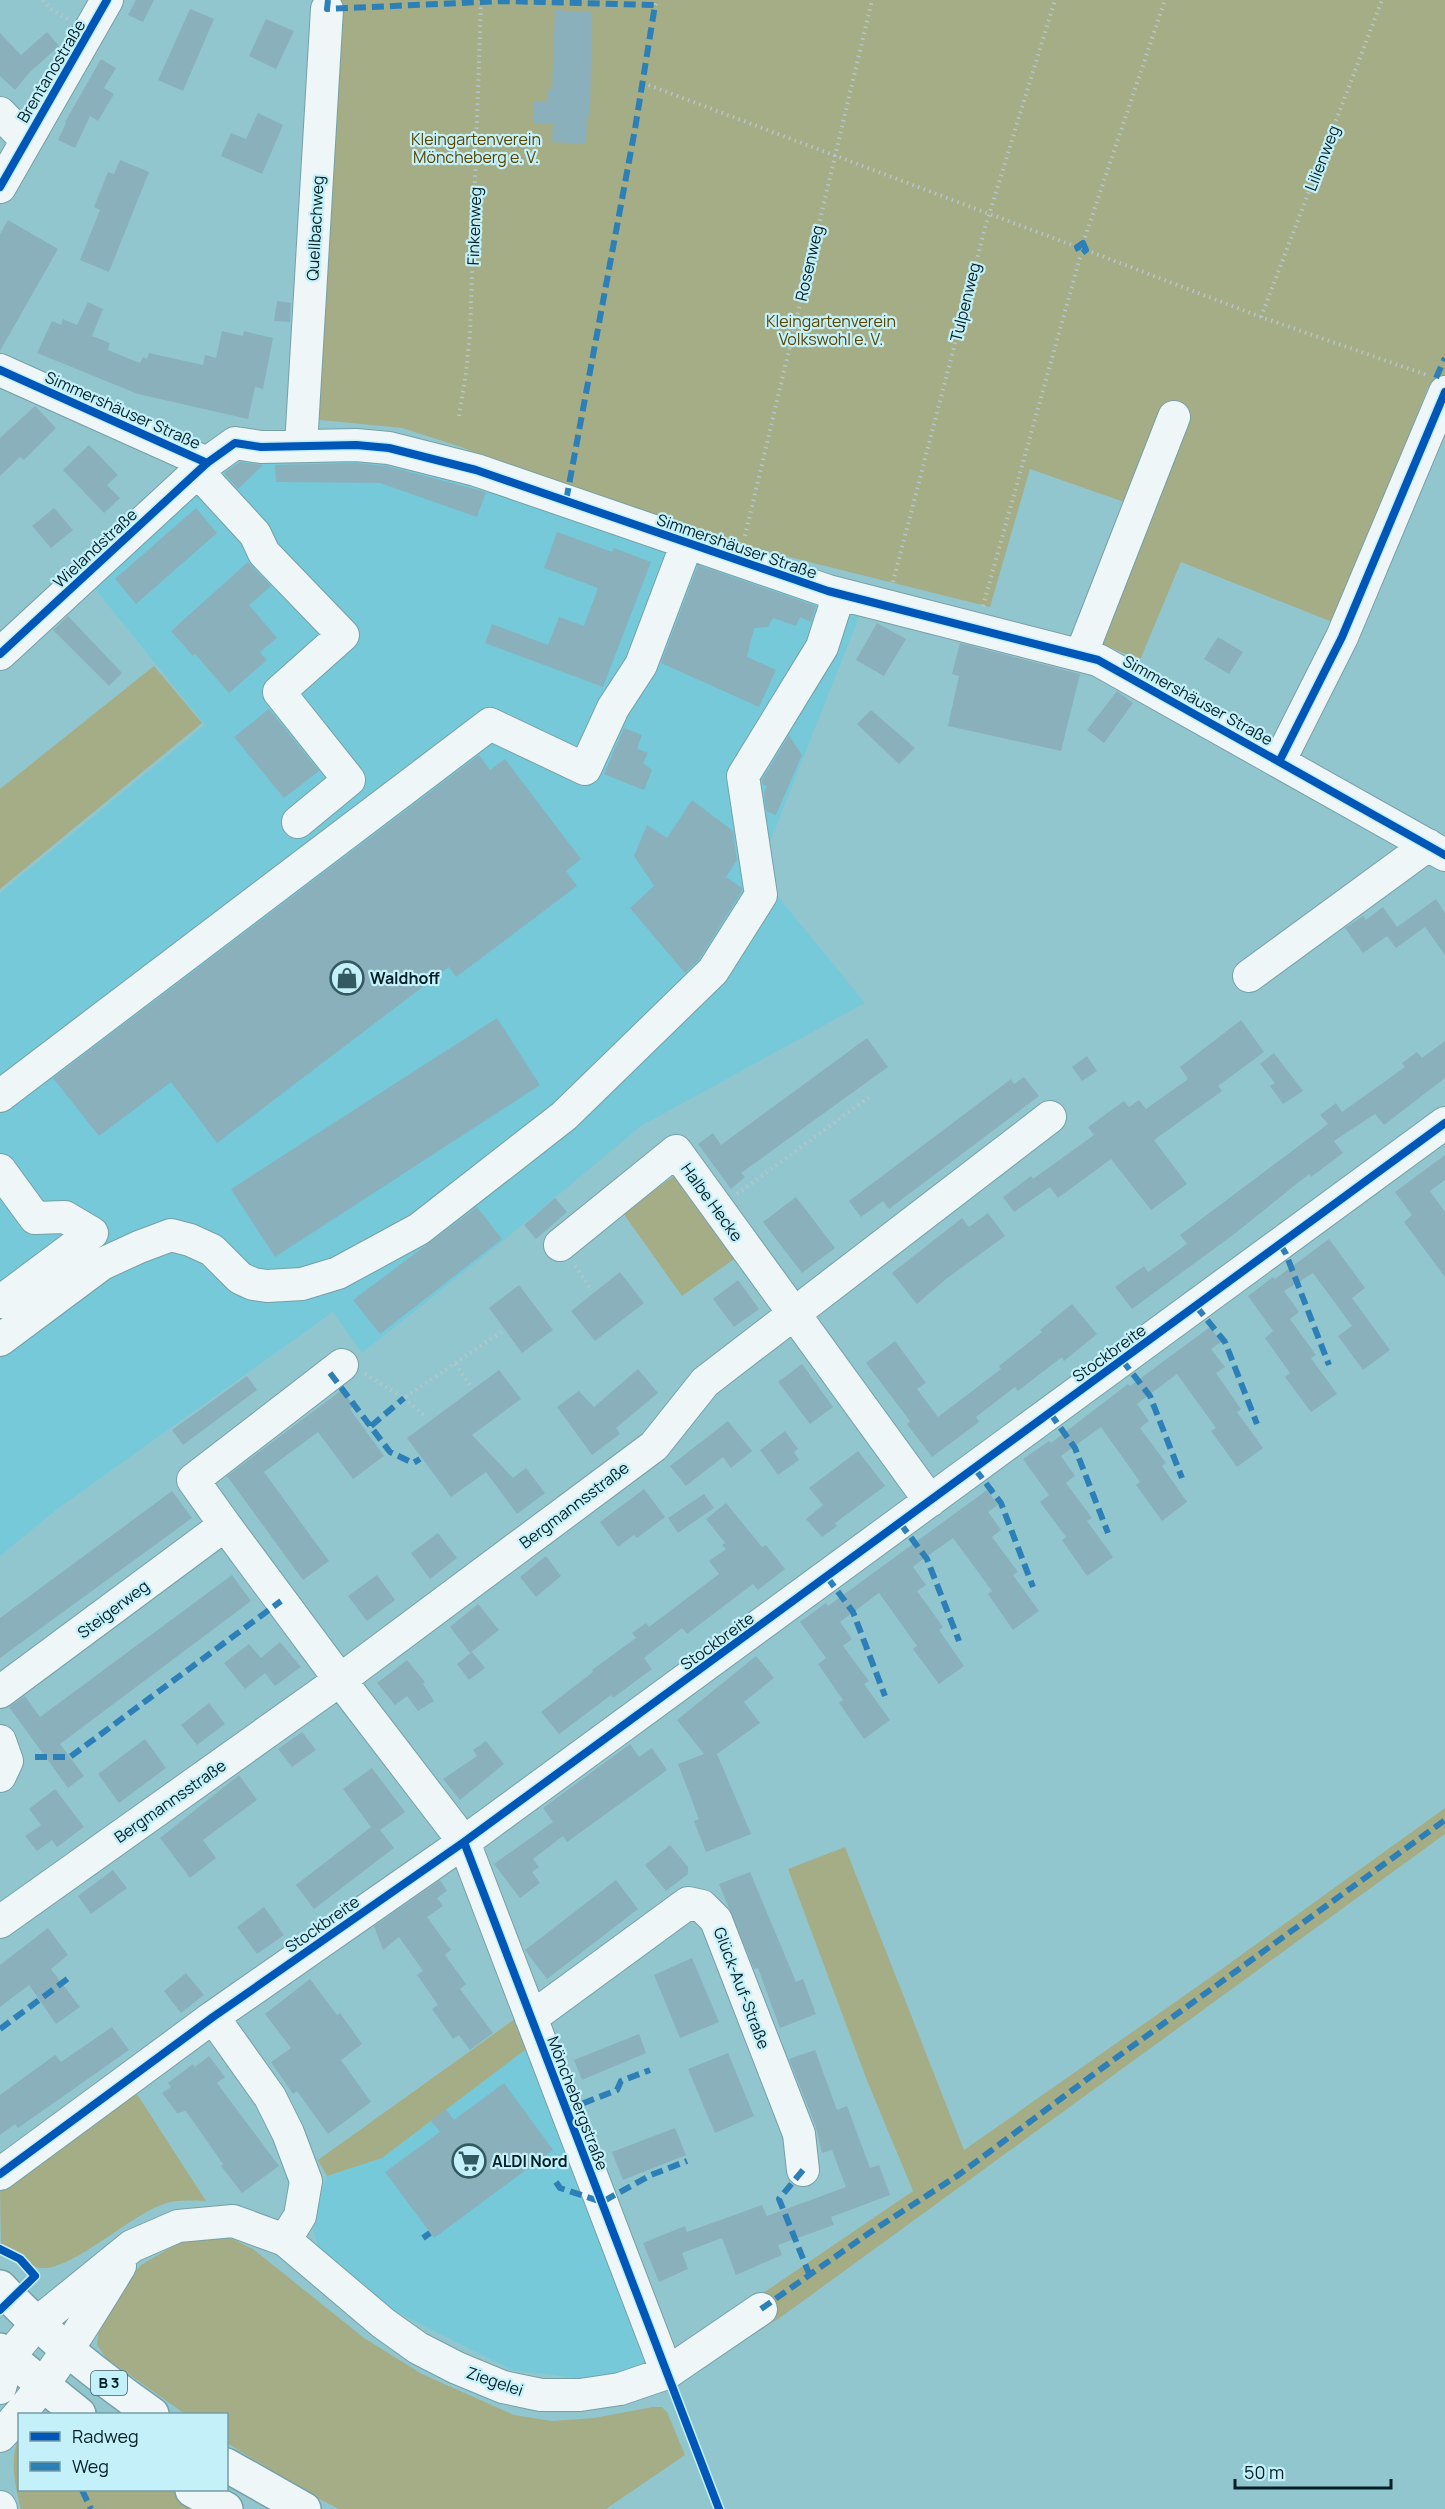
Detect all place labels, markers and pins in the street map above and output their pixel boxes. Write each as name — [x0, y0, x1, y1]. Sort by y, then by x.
shop icon: Waldhoff — [329, 960, 365, 996]
place label: Waldhoff — [370, 967, 440, 989]
supermarket icon: ALDI Nord — [451, 2143, 487, 2179]
place label: ALDI Nord — [492, 2150, 568, 2172]

